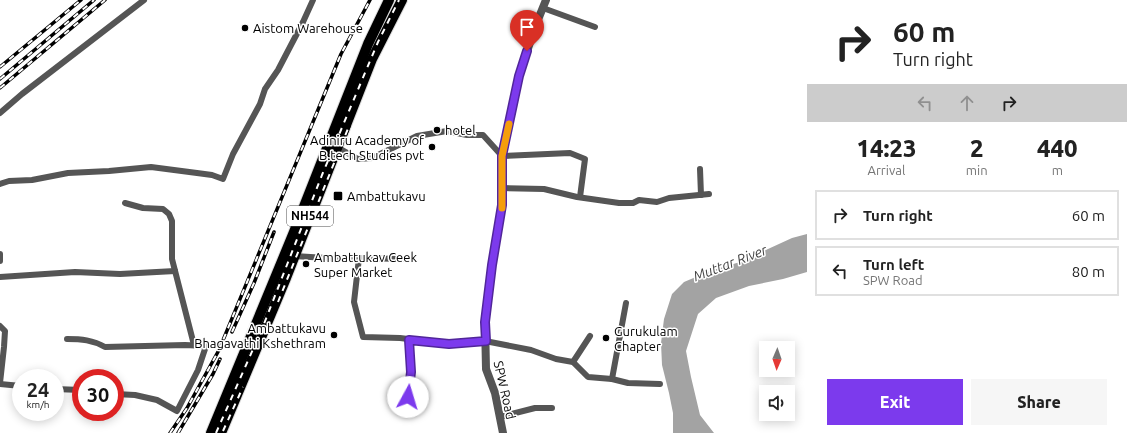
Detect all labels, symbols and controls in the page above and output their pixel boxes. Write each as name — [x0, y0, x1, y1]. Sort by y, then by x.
pin — [510, 10, 544, 51]
icon: arrive — [516, 16, 538, 38]
icon: right — [827, 16, 879, 68]
text: 60 m — [893, 16, 955, 47]
place label: Aistom Warehouse — [253, 21, 363, 35]
marker: Aistom Warehouse — [240, 23, 250, 33]
text: Turn right — [893, 49, 973, 69]
icon: left — [914, 92, 936, 114]
icon: ahead — [956, 92, 978, 114]
icon: right — [998, 92, 1020, 114]
place label: hotel — [445, 123, 476, 137]
marker: hotel — [432, 125, 442, 135]
place label: Adiniru Academy of B.tech Studies pvt — [310, 133, 424, 162]
text: 14:23 — [856, 135, 916, 162]
text: 2 — [970, 135, 983, 162]
text: 440 — [1037, 135, 1078, 162]
marker: Adiniru Academy of B.tech Studies pvt — [427, 142, 437, 152]
text: Arrival — [867, 163, 905, 177]
text: min — [966, 163, 988, 177]
text: m — [1052, 163, 1063, 177]
place label: Ambattukavu — [347, 189, 426, 203]
marker: Ambattukavu — [332, 190, 344, 202]
icon: right — [829, 204, 851, 226]
road number: NH544 — [287, 206, 333, 226]
text: Turn right — [863, 207, 933, 224]
text: 60 m — [1072, 207, 1105, 224]
water label: Muttar River — [691, 241, 770, 284]
place label: Ambattukav Ceek Super Market — [314, 250, 417, 279]
text: Turn left — [863, 256, 924, 273]
marker: Ambattukav Ceek Super Market — [301, 259, 311, 269]
icon: left — [829, 260, 851, 282]
text: 80 m — [1072, 263, 1105, 280]
text: SPW Road — [863, 273, 923, 287]
place label: Ambattukavu Bhagavathi Kshethram — [194, 321, 326, 350]
place label: Gurukulam Chapter — [614, 324, 678, 353]
marker: Ambattukavu Bhagavathi Kshethram — [329, 330, 339, 340]
marker: Gurukulam Chapter — [601, 333, 611, 343]
north arrow — [759, 341, 795, 377]
map controls — [759, 341, 795, 421]
street label: SPW Road — [491, 359, 519, 421]
speed limit sign: 30 — [72, 369, 124, 421]
position arrow — [387, 376, 429, 418]
text: 24 — [27, 378, 49, 401]
button: Exit — [827, 379, 963, 425]
button: Share — [971, 379, 1107, 425]
button: sound — [759, 385, 795, 421]
text: km/h — [26, 399, 50, 410]

